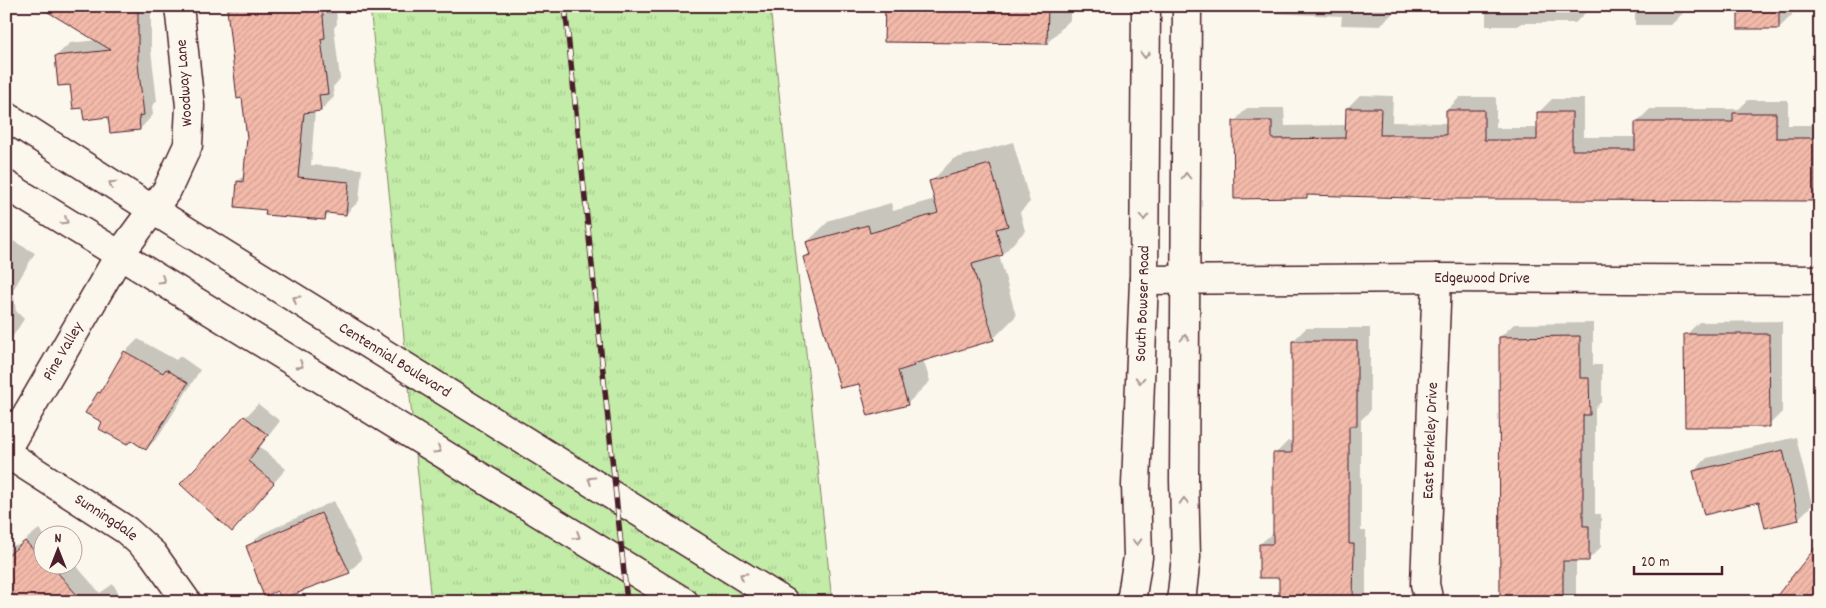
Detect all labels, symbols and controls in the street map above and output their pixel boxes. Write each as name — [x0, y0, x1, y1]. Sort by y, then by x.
street label: Woodway Lane — [170, 39, 200, 127]
one-way arrow — [1140, 52, 1150, 59]
one-way arrow — [1181, 172, 1191, 180]
one-way arrow — [109, 181, 118, 190]
one-way arrow — [1139, 214, 1149, 222]
one-way arrow — [60, 215, 69, 225]
street label: South Bowser Road — [1129, 245, 1156, 362]
street label: Edgewood Drive — [1434, 266, 1530, 290]
one-way arrow — [156, 274, 165, 283]
one-way arrow — [293, 296, 302, 305]
street label: Pine Valley — [37, 317, 90, 385]
street label: Centennial Boulevard — [334, 317, 455, 404]
one-way arrow — [1180, 334, 1190, 342]
one-way arrow — [295, 359, 304, 369]
one-way arrow — [1135, 376, 1145, 384]
street label: East Berkeley Drive — [1417, 382, 1444, 500]
one-way arrow — [433, 444, 442, 454]
one-way arrow — [587, 477, 596, 487]
street label: Sunningdale — [70, 488, 143, 547]
one-way arrow — [1179, 497, 1190, 505]
north arrow — [32, 526, 82, 576]
text: N — [55, 529, 62, 549]
one-way arrow — [571, 529, 580, 539]
one-way arrow — [1132, 539, 1142, 547]
scale bar — [1634, 543, 1721, 575]
text: 20 m — [1641, 552, 1669, 574]
one-way arrow — [739, 572, 748, 582]

